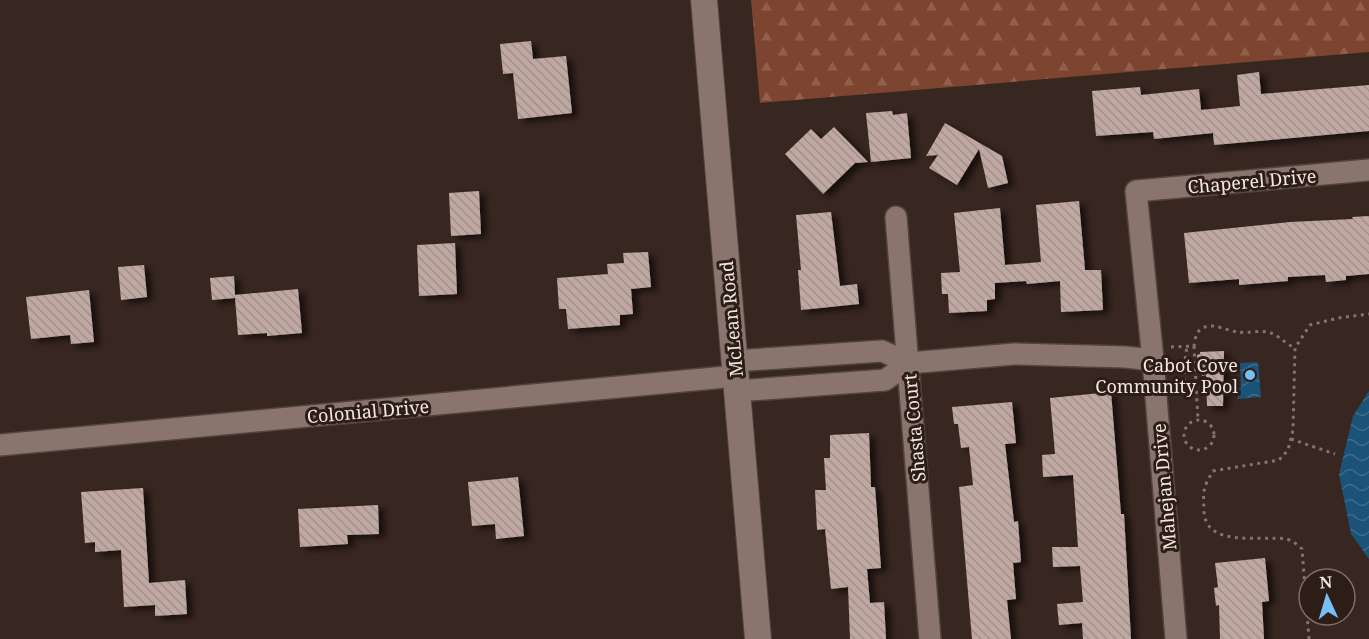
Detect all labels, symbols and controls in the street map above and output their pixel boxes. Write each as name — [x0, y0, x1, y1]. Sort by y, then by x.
street label: Chaperel Drive — [1187, 163, 1317, 199]
street label: McLean Road — [714, 260, 748, 378]
place label: Cabot Cove Community Pool — [1095, 353, 1238, 398]
marker: Cabot Cove Community Pool — [1243, 368, 1257, 382]
street label: Shasta Court — [897, 373, 931, 483]
street label: Colonial Drive — [306, 394, 430, 428]
street label: Mahejan Drive — [1146, 423, 1182, 551]
north arrow — [1297, 567, 1357, 627]
text: N — [1319, 571, 1333, 593]

